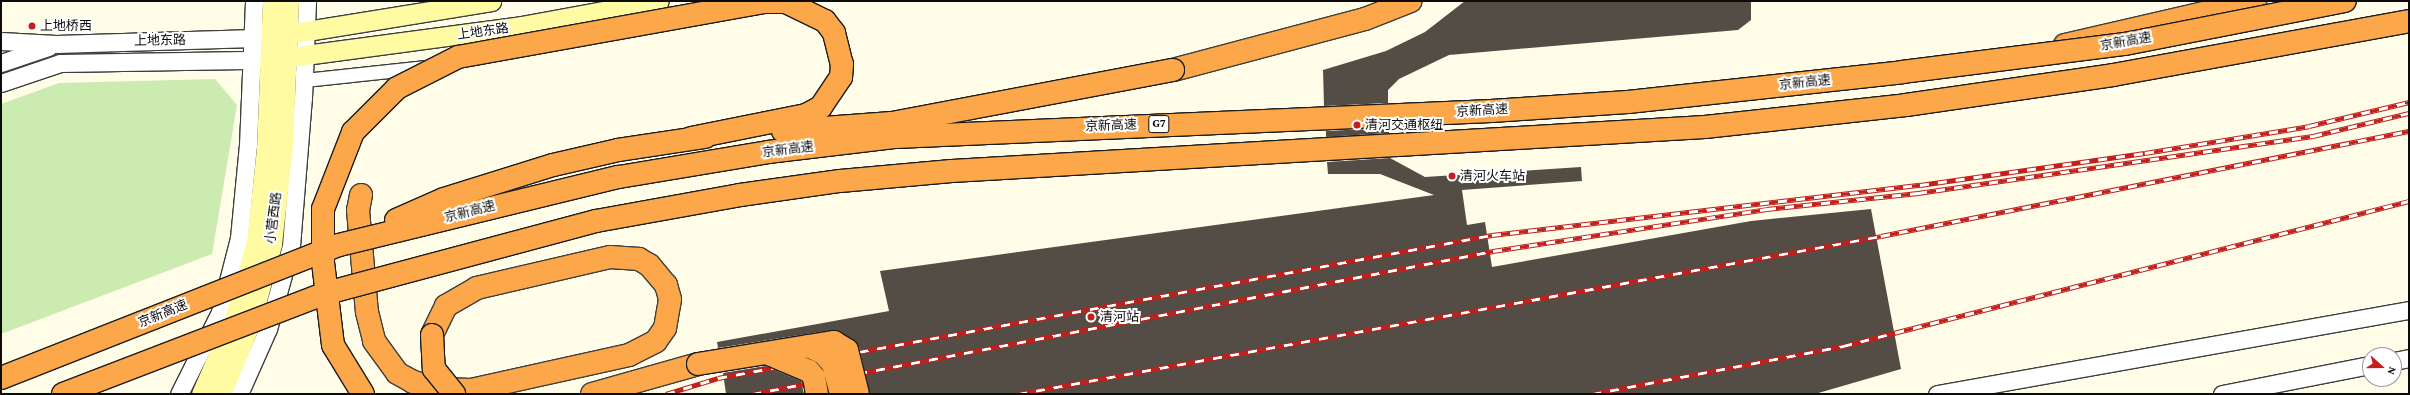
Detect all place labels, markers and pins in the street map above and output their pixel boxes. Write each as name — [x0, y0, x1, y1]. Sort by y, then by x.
place label: 上地桥西 — [40, 18, 92, 34]
marker: 上地桥西 — [27, 21, 37, 31]
place label: 清河交通枢纽 — [1365, 117, 1443, 133]
marker: 清河交通枢纽 — [1352, 120, 1362, 130]
place label: 清河火车站 — [1460, 168, 1525, 184]
marker: 清河火车站 — [1447, 171, 1457, 181]
place label: 清河站 — [1100, 309, 1139, 325]
marker: 清河站 — [1085, 311, 1097, 323]

